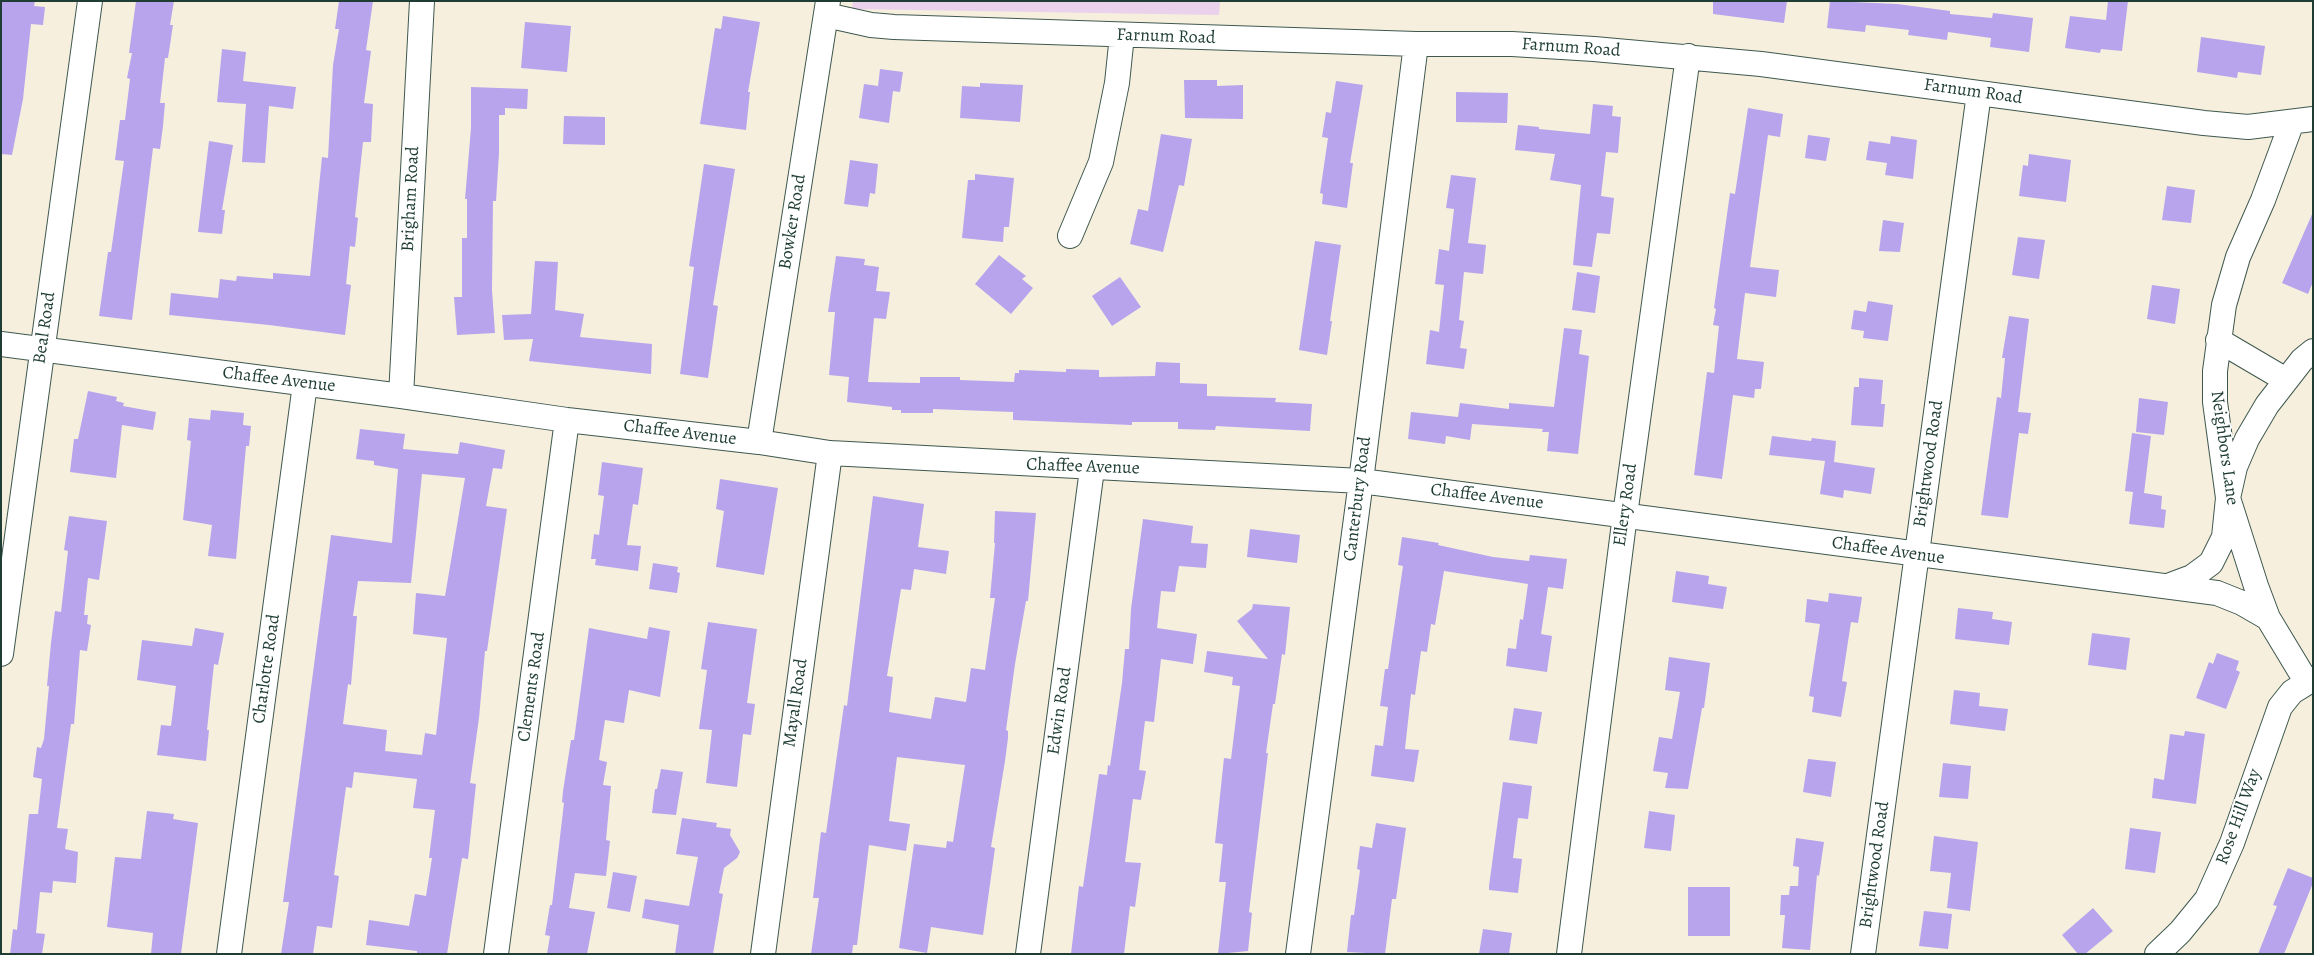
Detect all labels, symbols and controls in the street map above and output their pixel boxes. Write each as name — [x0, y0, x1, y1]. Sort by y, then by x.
street label: Farnum Road — [1116, 24, 1216, 50]
street label: Farnum Road — [1521, 34, 1621, 62]
street label: Farnum Road — [1922, 74, 2024, 110]
street label: Brigham Road — [397, 146, 425, 252]
street label: Bowker Road — [775, 173, 811, 271]
street label: Beal Road — [29, 291, 61, 365]
street label: Chaffee Avenue — [221, 362, 337, 398]
street label: Neighbors Lane — [2205, 389, 2243, 507]
street label: Brightwood Road — [1909, 399, 1949, 529]
street label: Chaffee Avenue — [622, 415, 738, 451]
street label: Canterbury Road — [1340, 435, 1376, 563]
street label: Chaffee Avenue — [1026, 454, 1140, 480]
street label: Ellery Road — [1609, 462, 1643, 548]
street label: Chaffee Avenue — [1429, 479, 1545, 515]
street label: Chaffee Avenue — [1830, 532, 1946, 570]
street label: Charlotte Road — [249, 613, 285, 725]
street label: Clements Road — [514, 631, 550, 743]
street label: Mayall Road — [779, 657, 813, 749]
street label: Edwin Road — [1043, 666, 1077, 756]
street label: Rose Hill Way — [2212, 766, 2266, 868]
street label: Brightwood Road — [1855, 800, 1895, 930]

